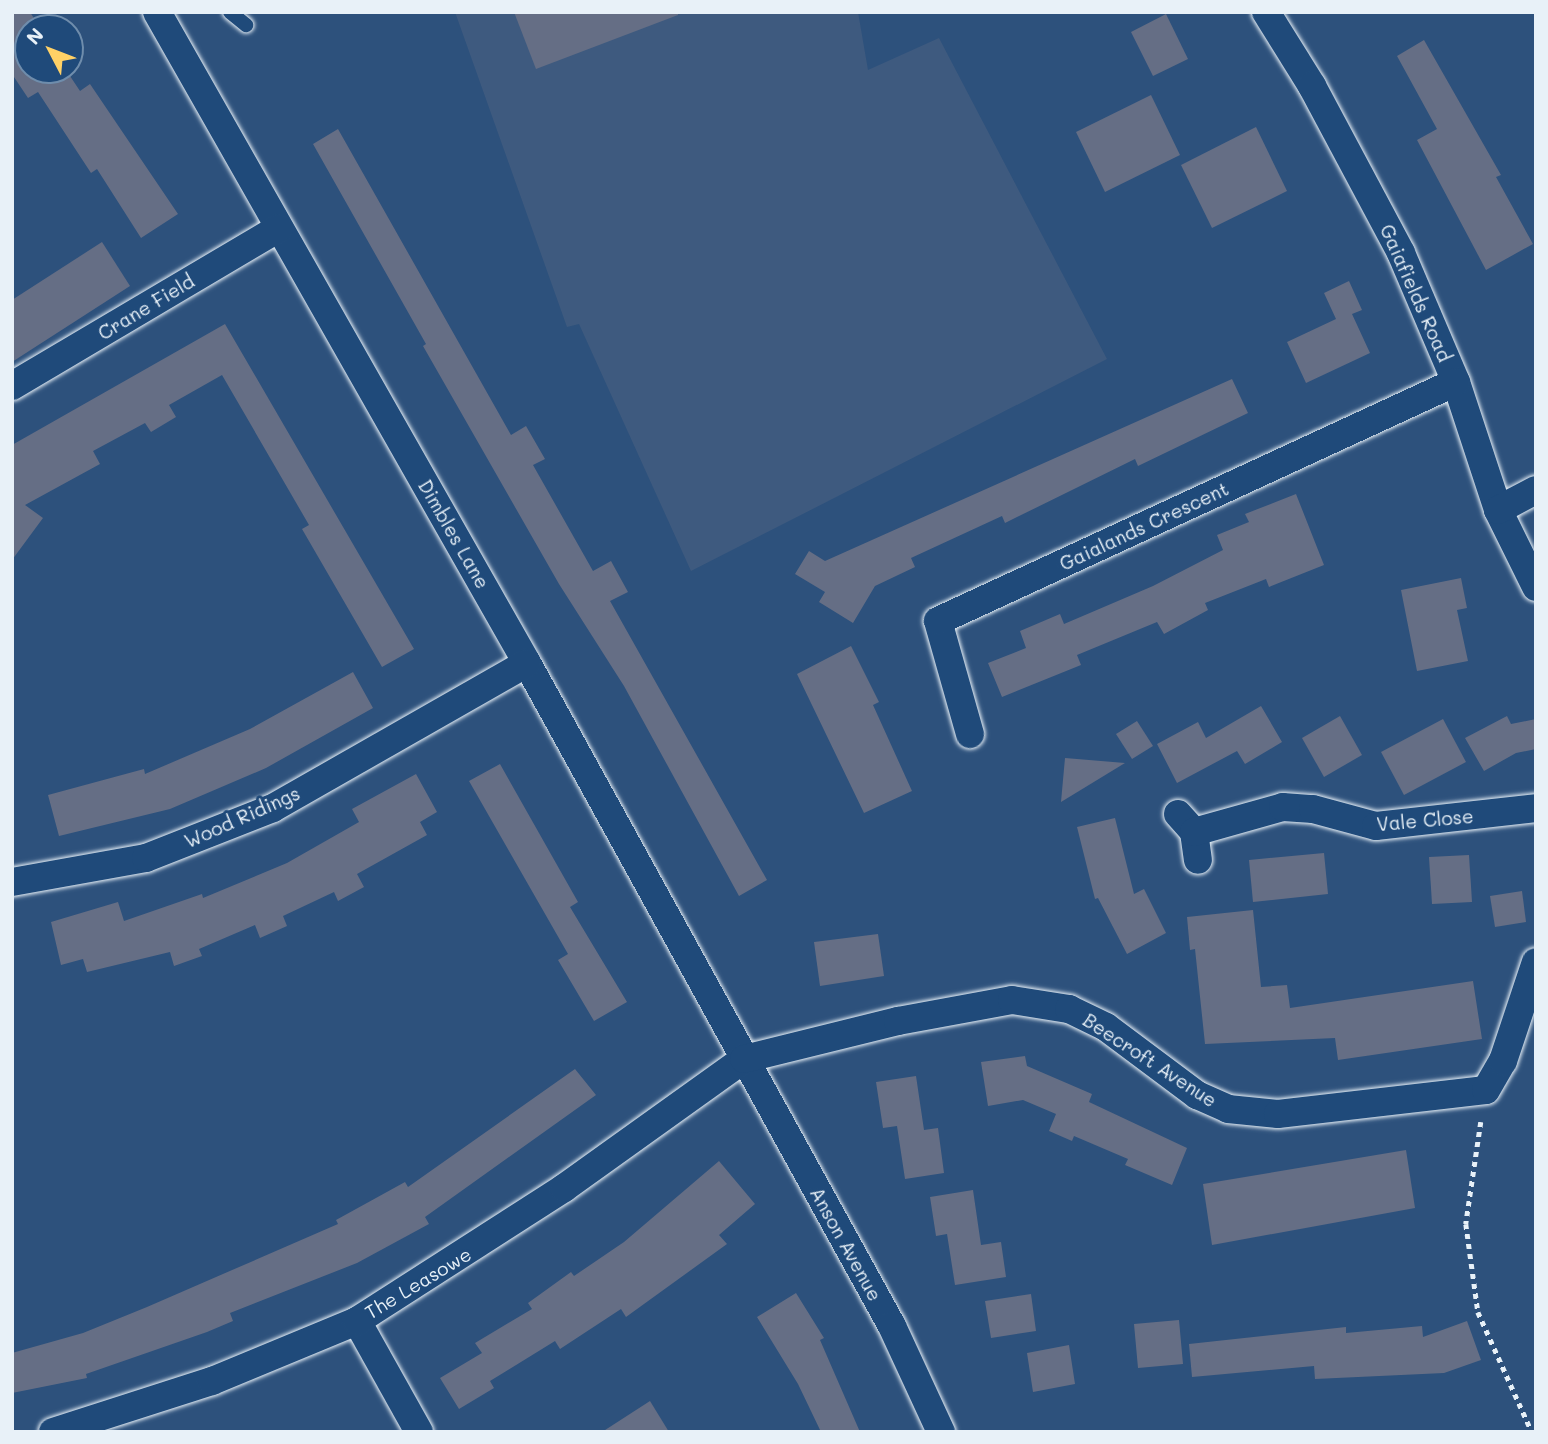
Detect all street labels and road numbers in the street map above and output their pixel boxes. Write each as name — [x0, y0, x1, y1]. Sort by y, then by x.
street label: Gaiafields Road — [1375, 221, 1457, 365]
street label: Crane Field — [94, 269, 198, 345]
street label: Dimbles Lane — [414, 475, 494, 593]
street label: Gaialands Crescent — [1056, 477, 1232, 575]
street label: Wood Ridings — [181, 781, 303, 853]
street label: Vale Close — [1376, 804, 1474, 836]
street label: Beecroft Avenue — [1079, 1008, 1221, 1112]
street label: Anson Avenue — [805, 1183, 887, 1305]
street label: The Leasowe — [361, 1242, 475, 1324]

